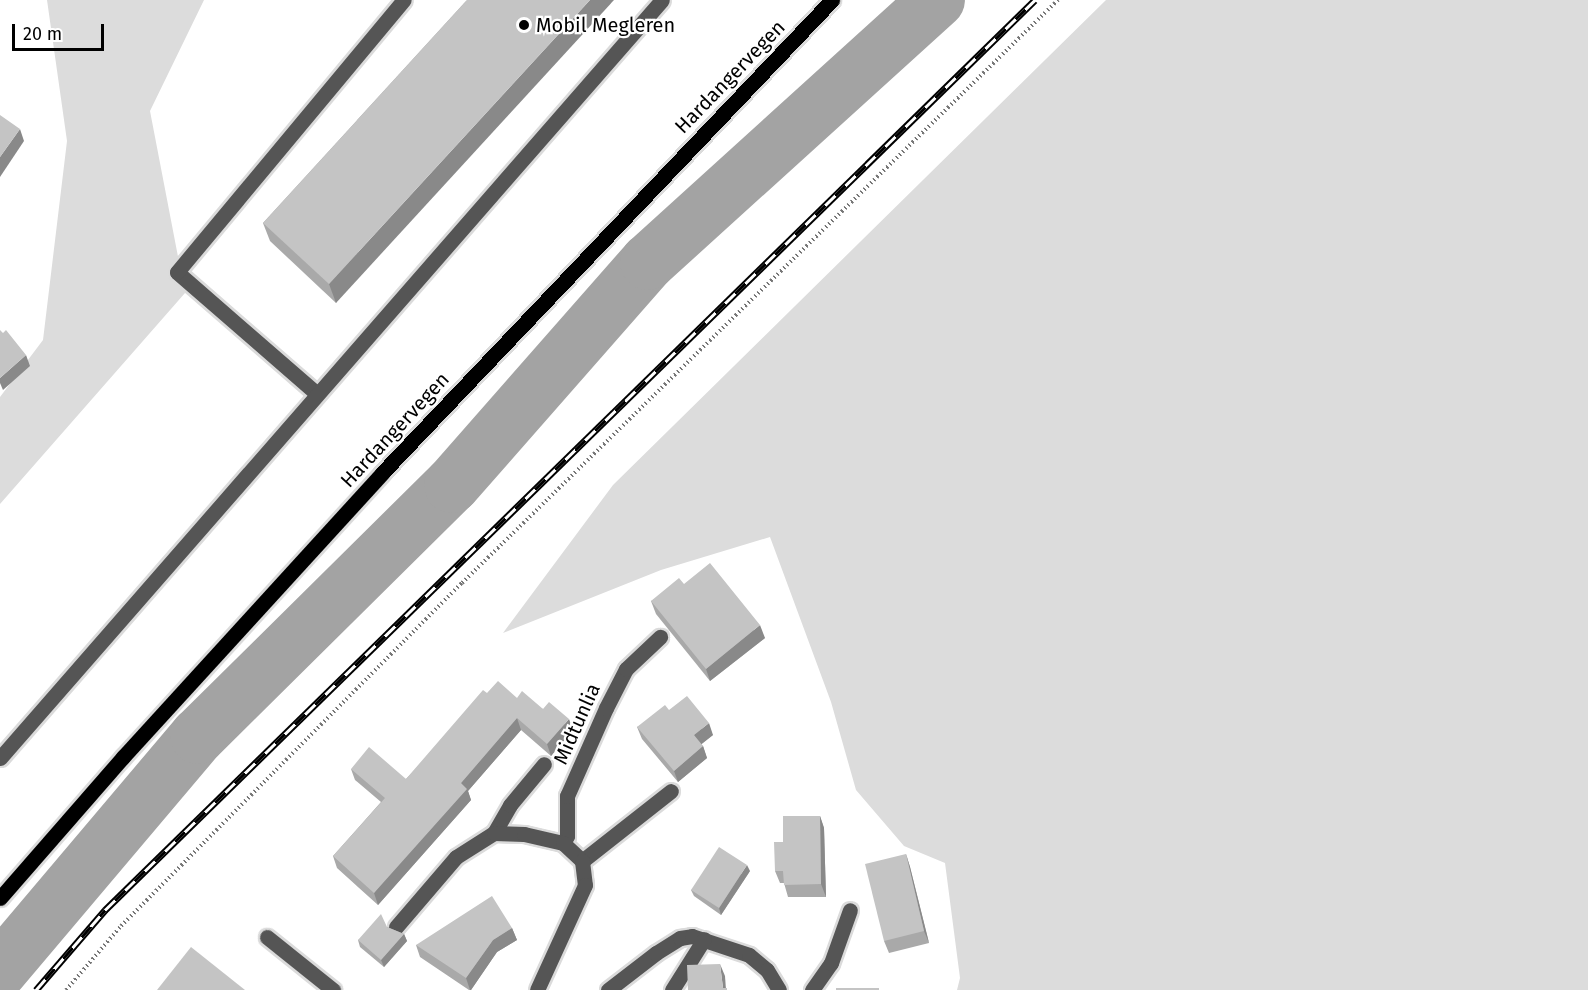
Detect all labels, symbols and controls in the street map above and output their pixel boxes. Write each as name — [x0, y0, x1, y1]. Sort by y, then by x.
scale bar — [15, 12, 106, 50]
place label: Mobil Megleren — [536, 13, 675, 37]
street label: Hardangervegen — [670, 15, 790, 139]
marker: Mobil Megleren — [517, 18, 531, 32]
text: 20 m — [23, 23, 62, 45]
street label: Hardangervegen — [336, 368, 454, 492]
street label: Midtunlia — [549, 680, 605, 768]

